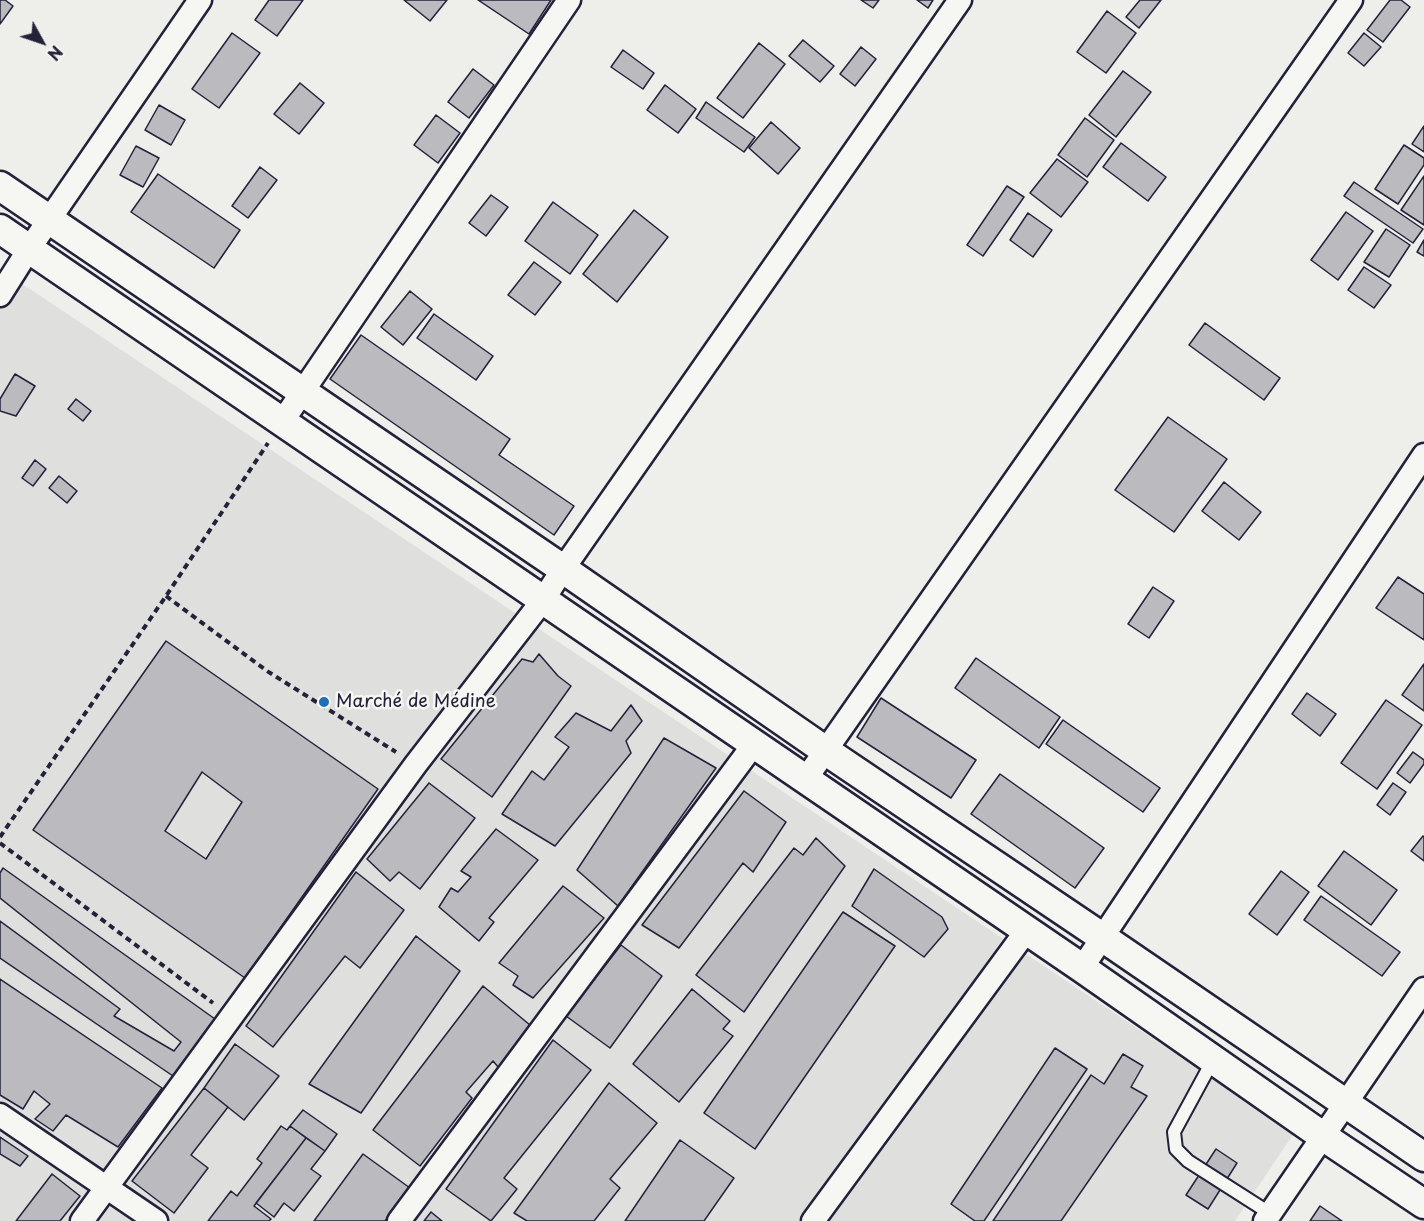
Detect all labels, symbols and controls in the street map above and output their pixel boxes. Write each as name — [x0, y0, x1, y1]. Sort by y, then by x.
north arrow — [12, 12, 72, 72]
text: N — [43, 41, 69, 66]
place label: Marché de Médine — [336, 691, 496, 713]
marker: Marché de Médine — [317, 695, 331, 709]

